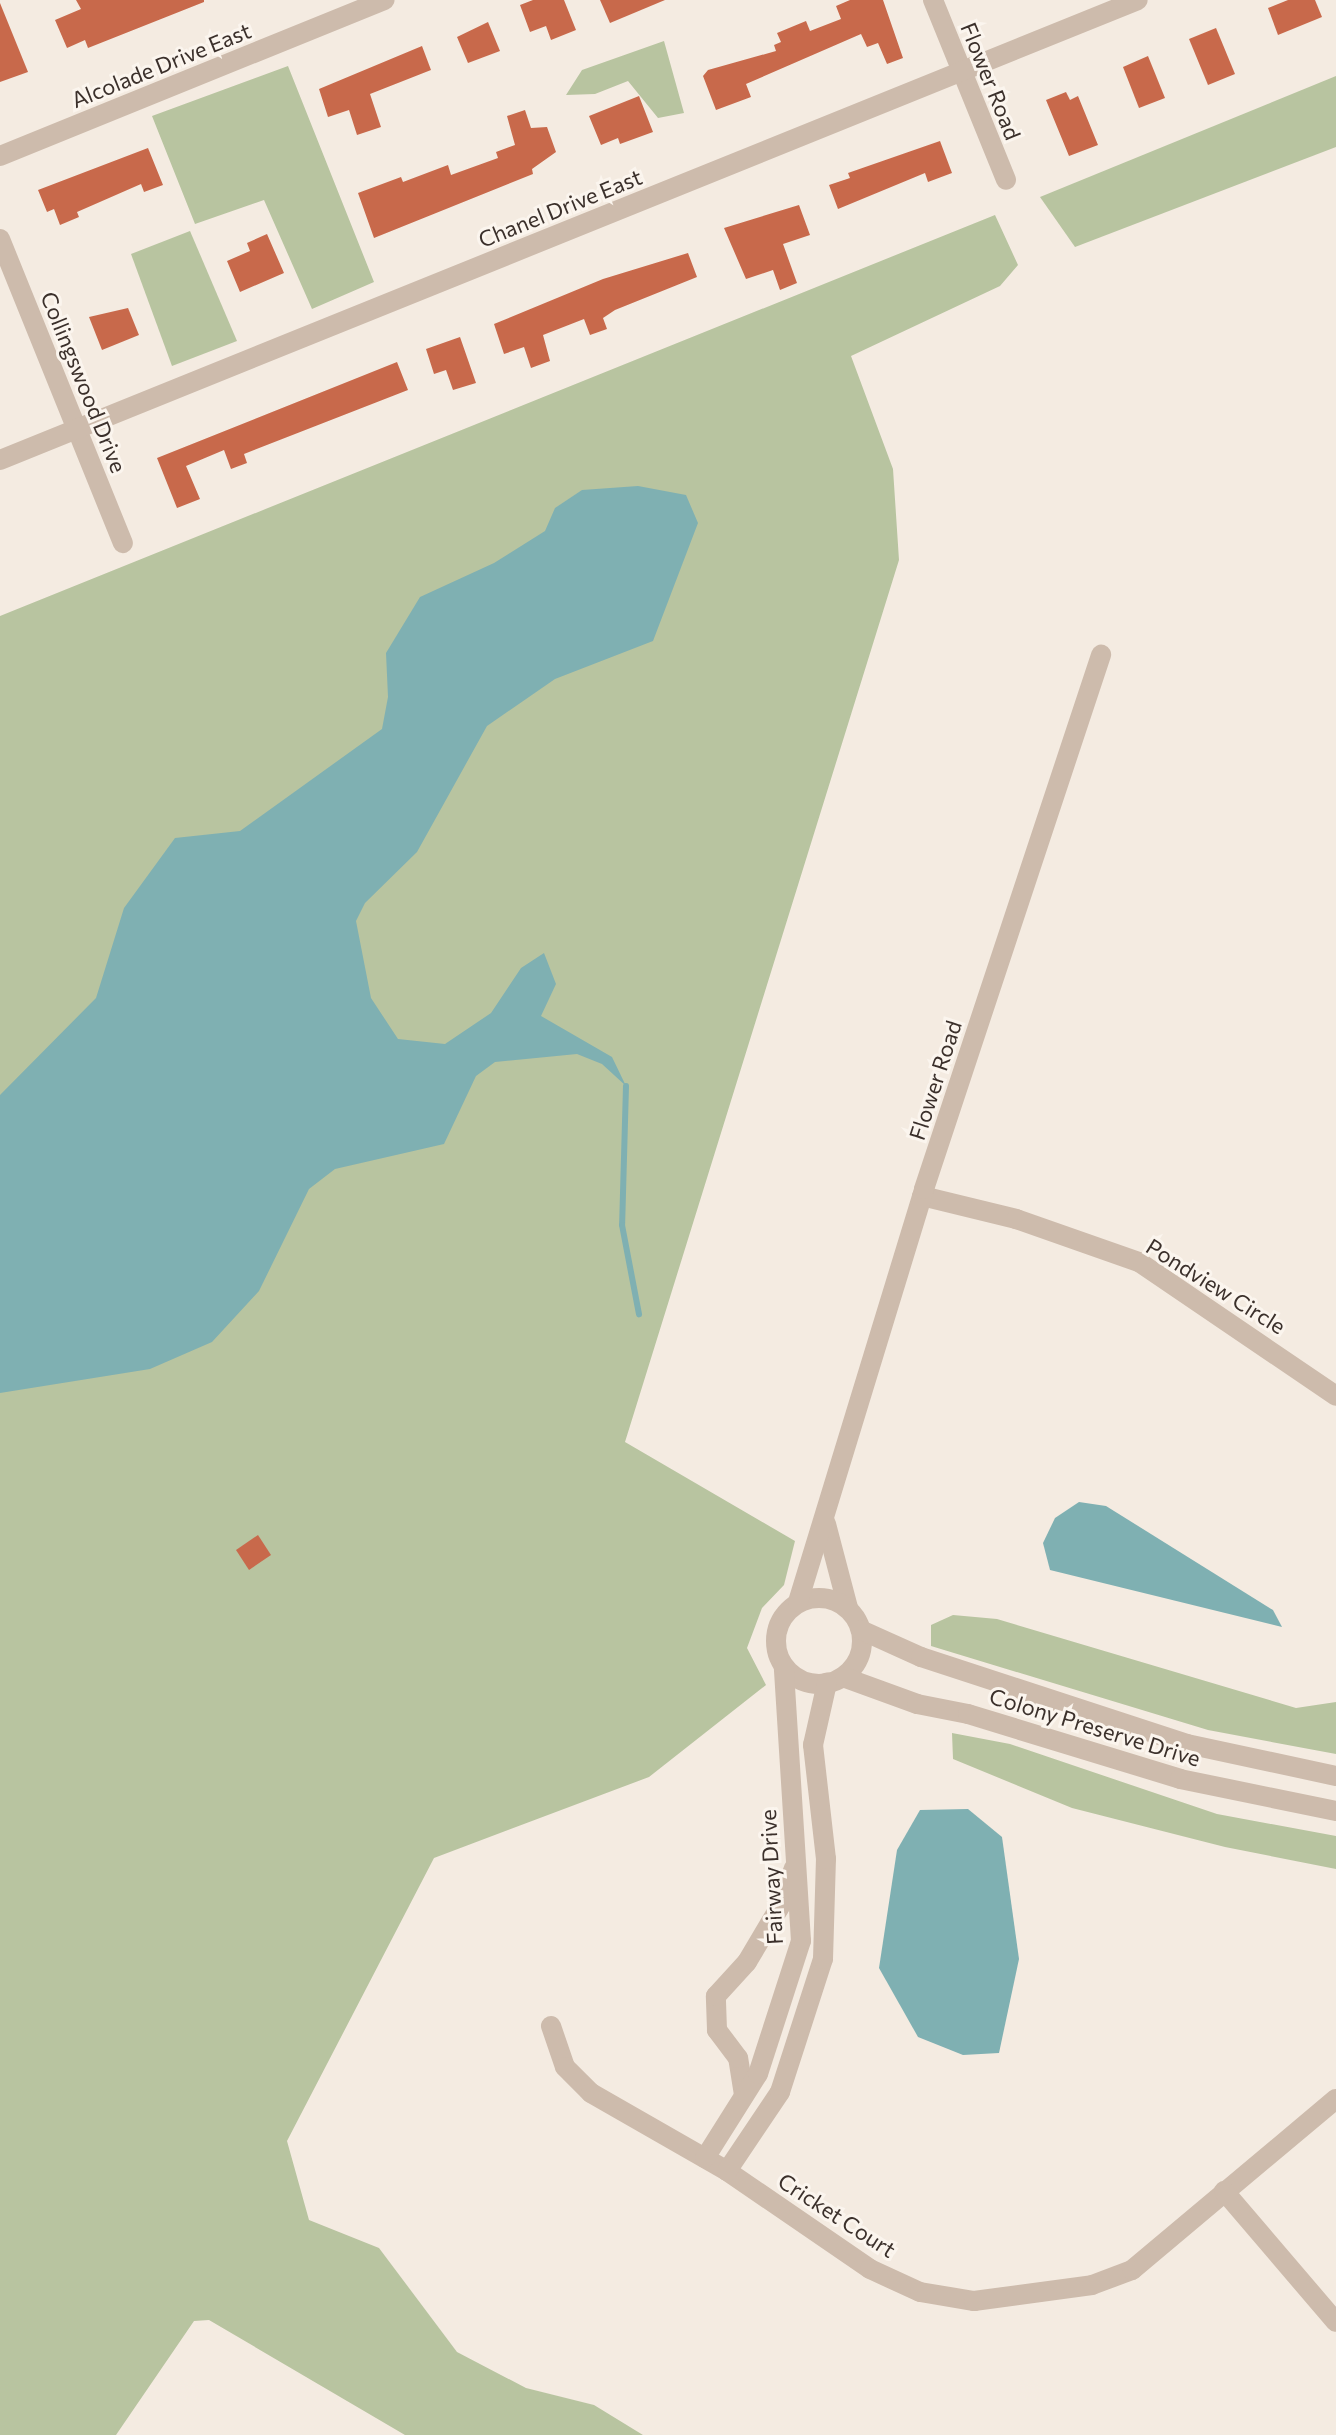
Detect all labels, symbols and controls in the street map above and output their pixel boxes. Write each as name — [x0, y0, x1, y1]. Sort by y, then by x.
street label: Alcolade Drive East — [67, 17, 255, 113]
street label: Flower Road — [956, 18, 1026, 144]
street label: Chanel Drive East — [474, 163, 646, 253]
street label: Collingswood Drive — [36, 288, 132, 476]
street label: Flower Road — [903, 1017, 967, 1143]
street label: Pondview Circle — [1142, 1233, 1290, 1339]
street label: Colony Preserve Drive — [986, 1682, 1204, 1772]
street label: Fairway Drive — [754, 1809, 788, 1945]
street label: Cricket Court — [773, 2167, 901, 2263]

